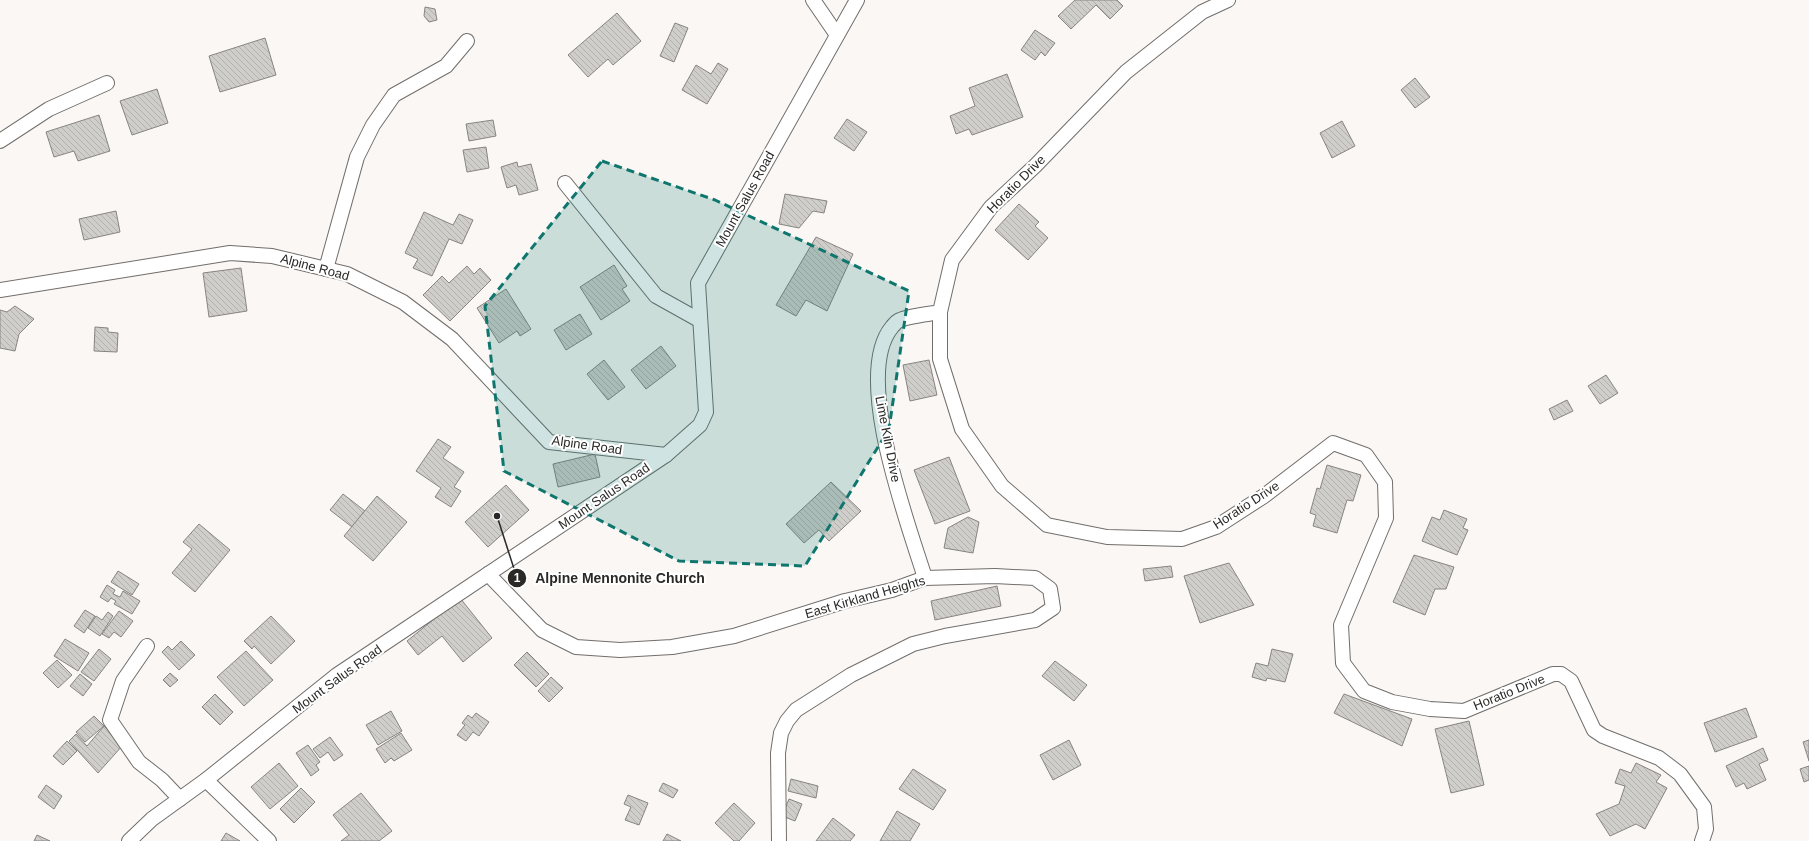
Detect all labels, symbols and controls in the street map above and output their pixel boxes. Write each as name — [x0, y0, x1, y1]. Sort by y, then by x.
street label: Mount Salus Road — [713, 149, 777, 249]
street label: Horatio Drive — [984, 152, 1048, 216]
street label: Alpine Road — [279, 251, 351, 283]
street label: Lime Kiln Drive — [872, 395, 904, 483]
street label: Alpine Road — [551, 433, 623, 457]
street label: Mount Salus Road — [555, 460, 653, 532]
street label: Horatio Drive — [1210, 478, 1282, 532]
callout: Alpine Mennonite Church — [507, 565, 712, 591]
text: Alpine Mennonite Church — [535, 570, 705, 586]
text: 1 — [514, 571, 521, 585]
street label: East Kirkland Heights — [803, 573, 927, 621]
street label: Mount Salus Road — [289, 641, 385, 717]
street label: Horatio Drive — [1471, 671, 1547, 713]

